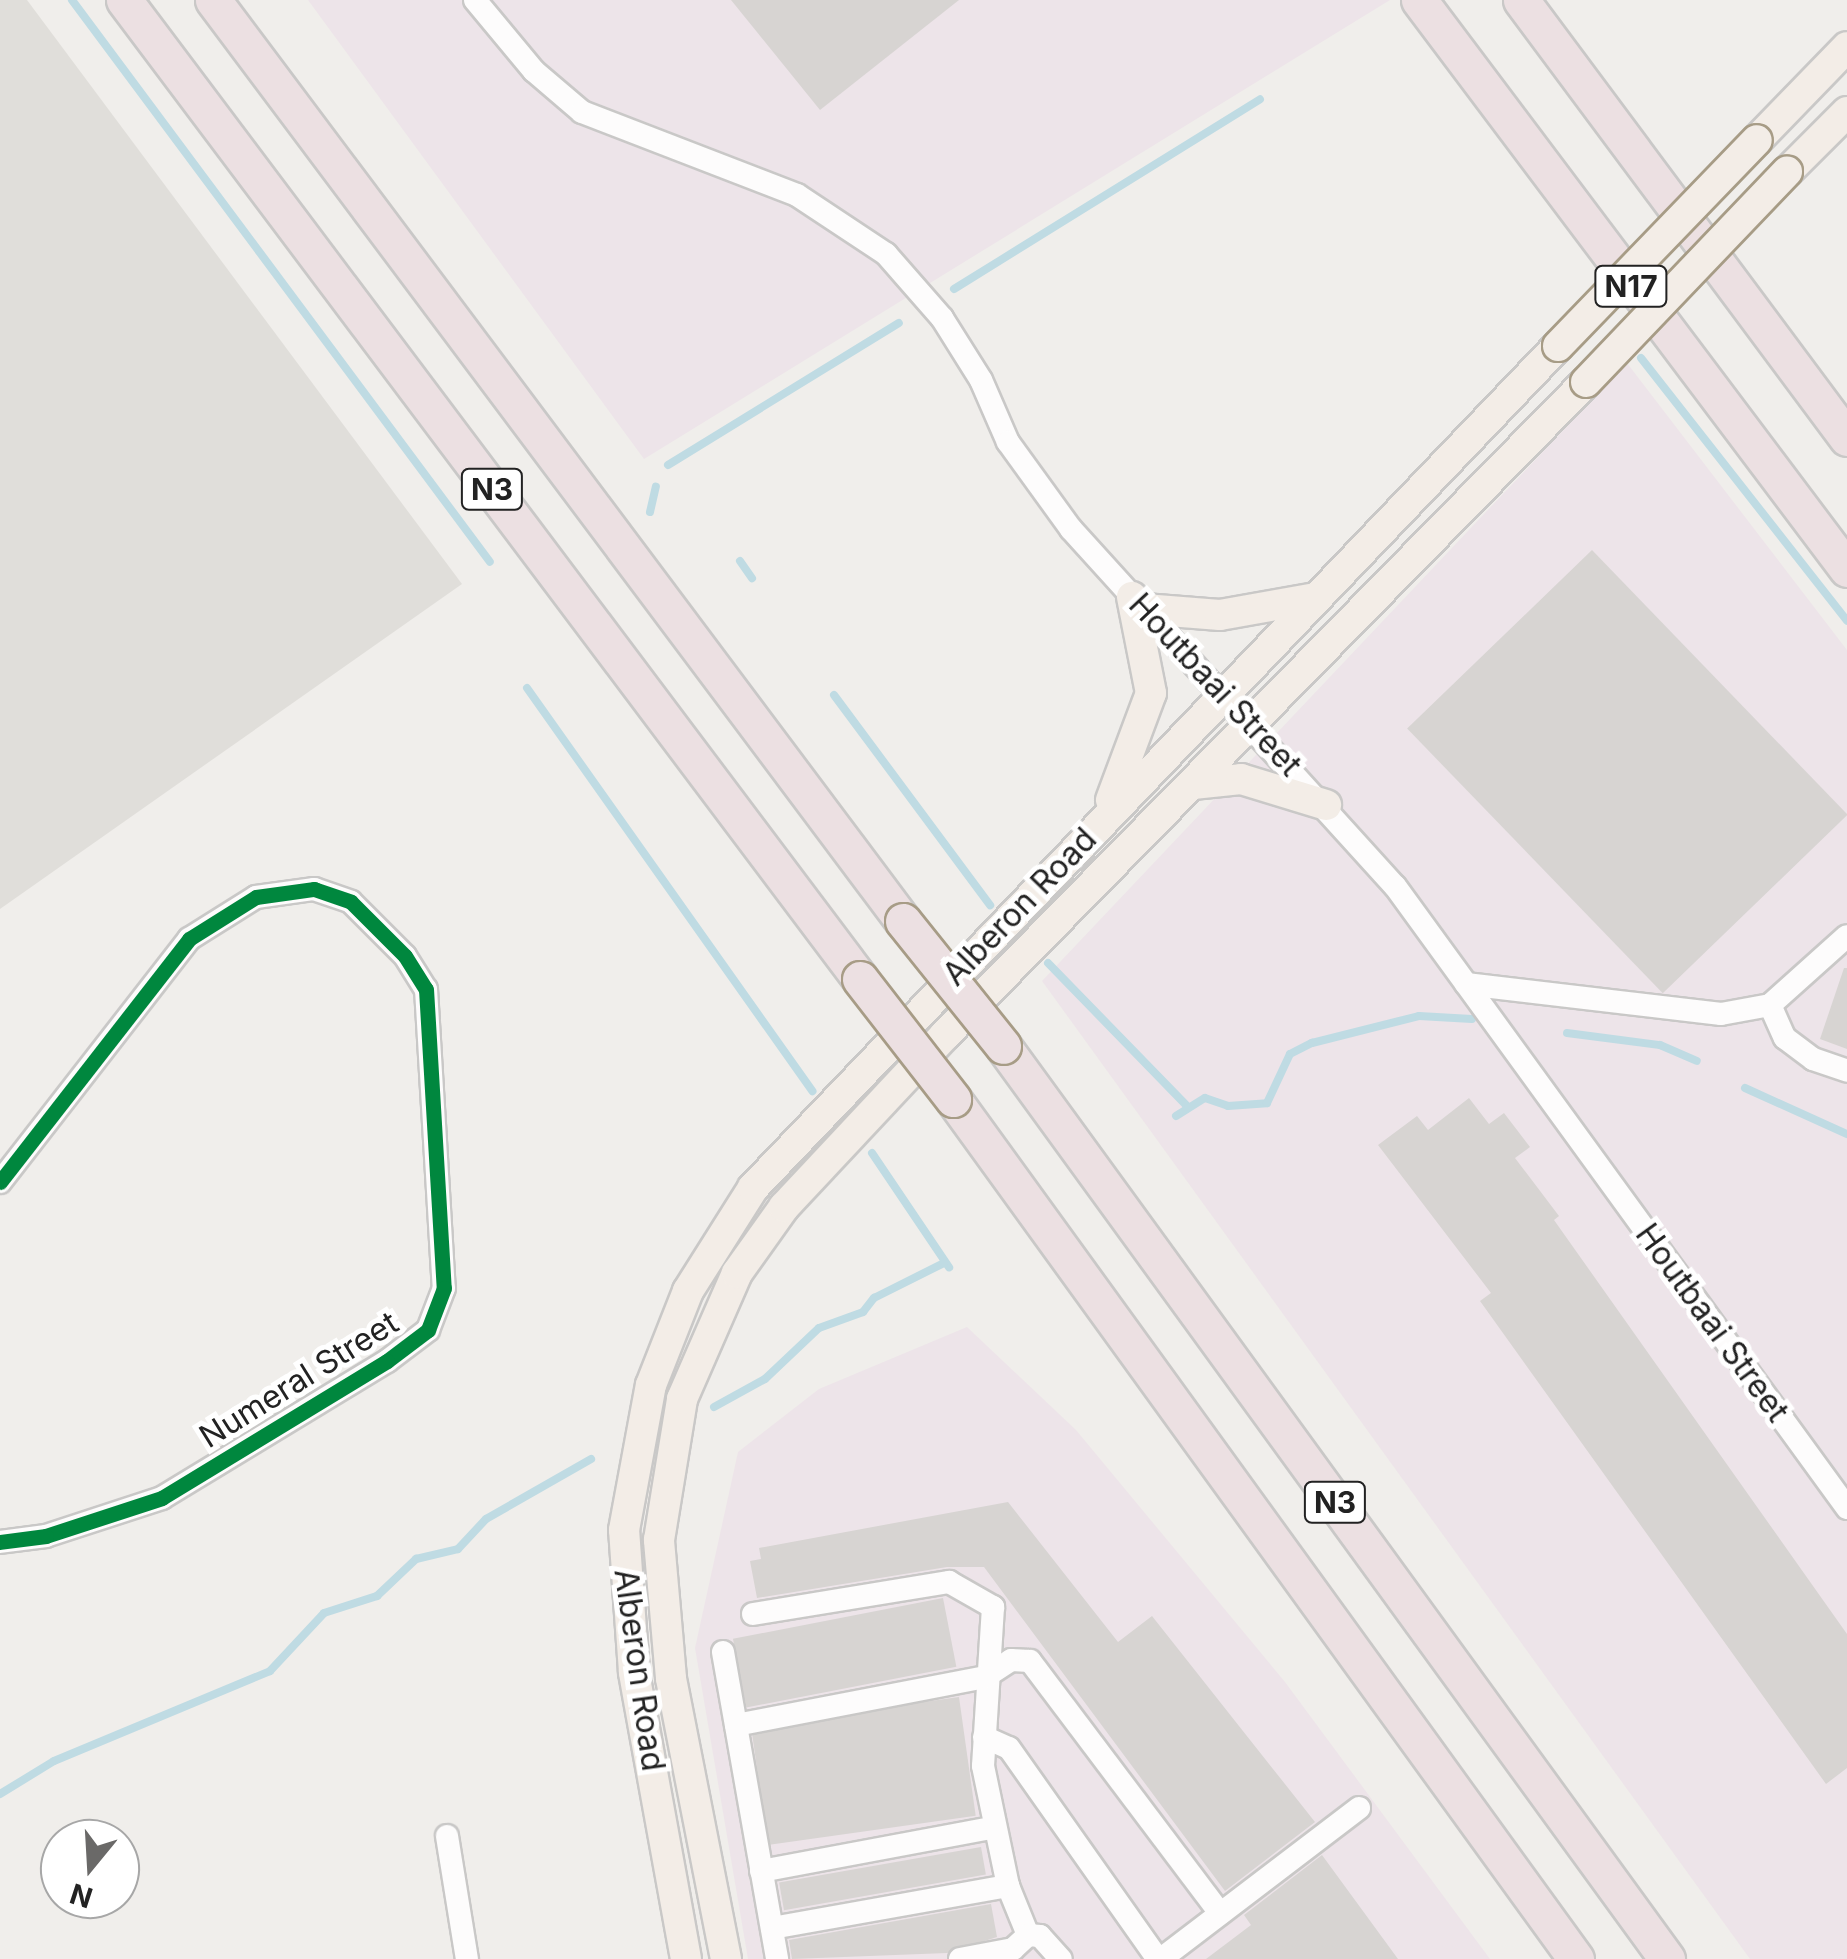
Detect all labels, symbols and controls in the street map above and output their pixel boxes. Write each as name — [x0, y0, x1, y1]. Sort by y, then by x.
road number: N17 — [1594, 261, 1668, 311]
road number: N3 — [460, 464, 524, 514]
street label: Houtbaai Street — [1121, 586, 1309, 784]
street label: Alberon Road — [935, 820, 1105, 994]
street label: Houtbaai Street — [1627, 1217, 1797, 1429]
street label: Numeral Street — [193, 1304, 405, 1456]
road number: N3 — [1302, 1477, 1368, 1527]
street label: Alberon Road — [606, 1566, 672, 1774]
north arrow — [40, 1819, 140, 1919]
text: N — [66, 1876, 97, 1915]

